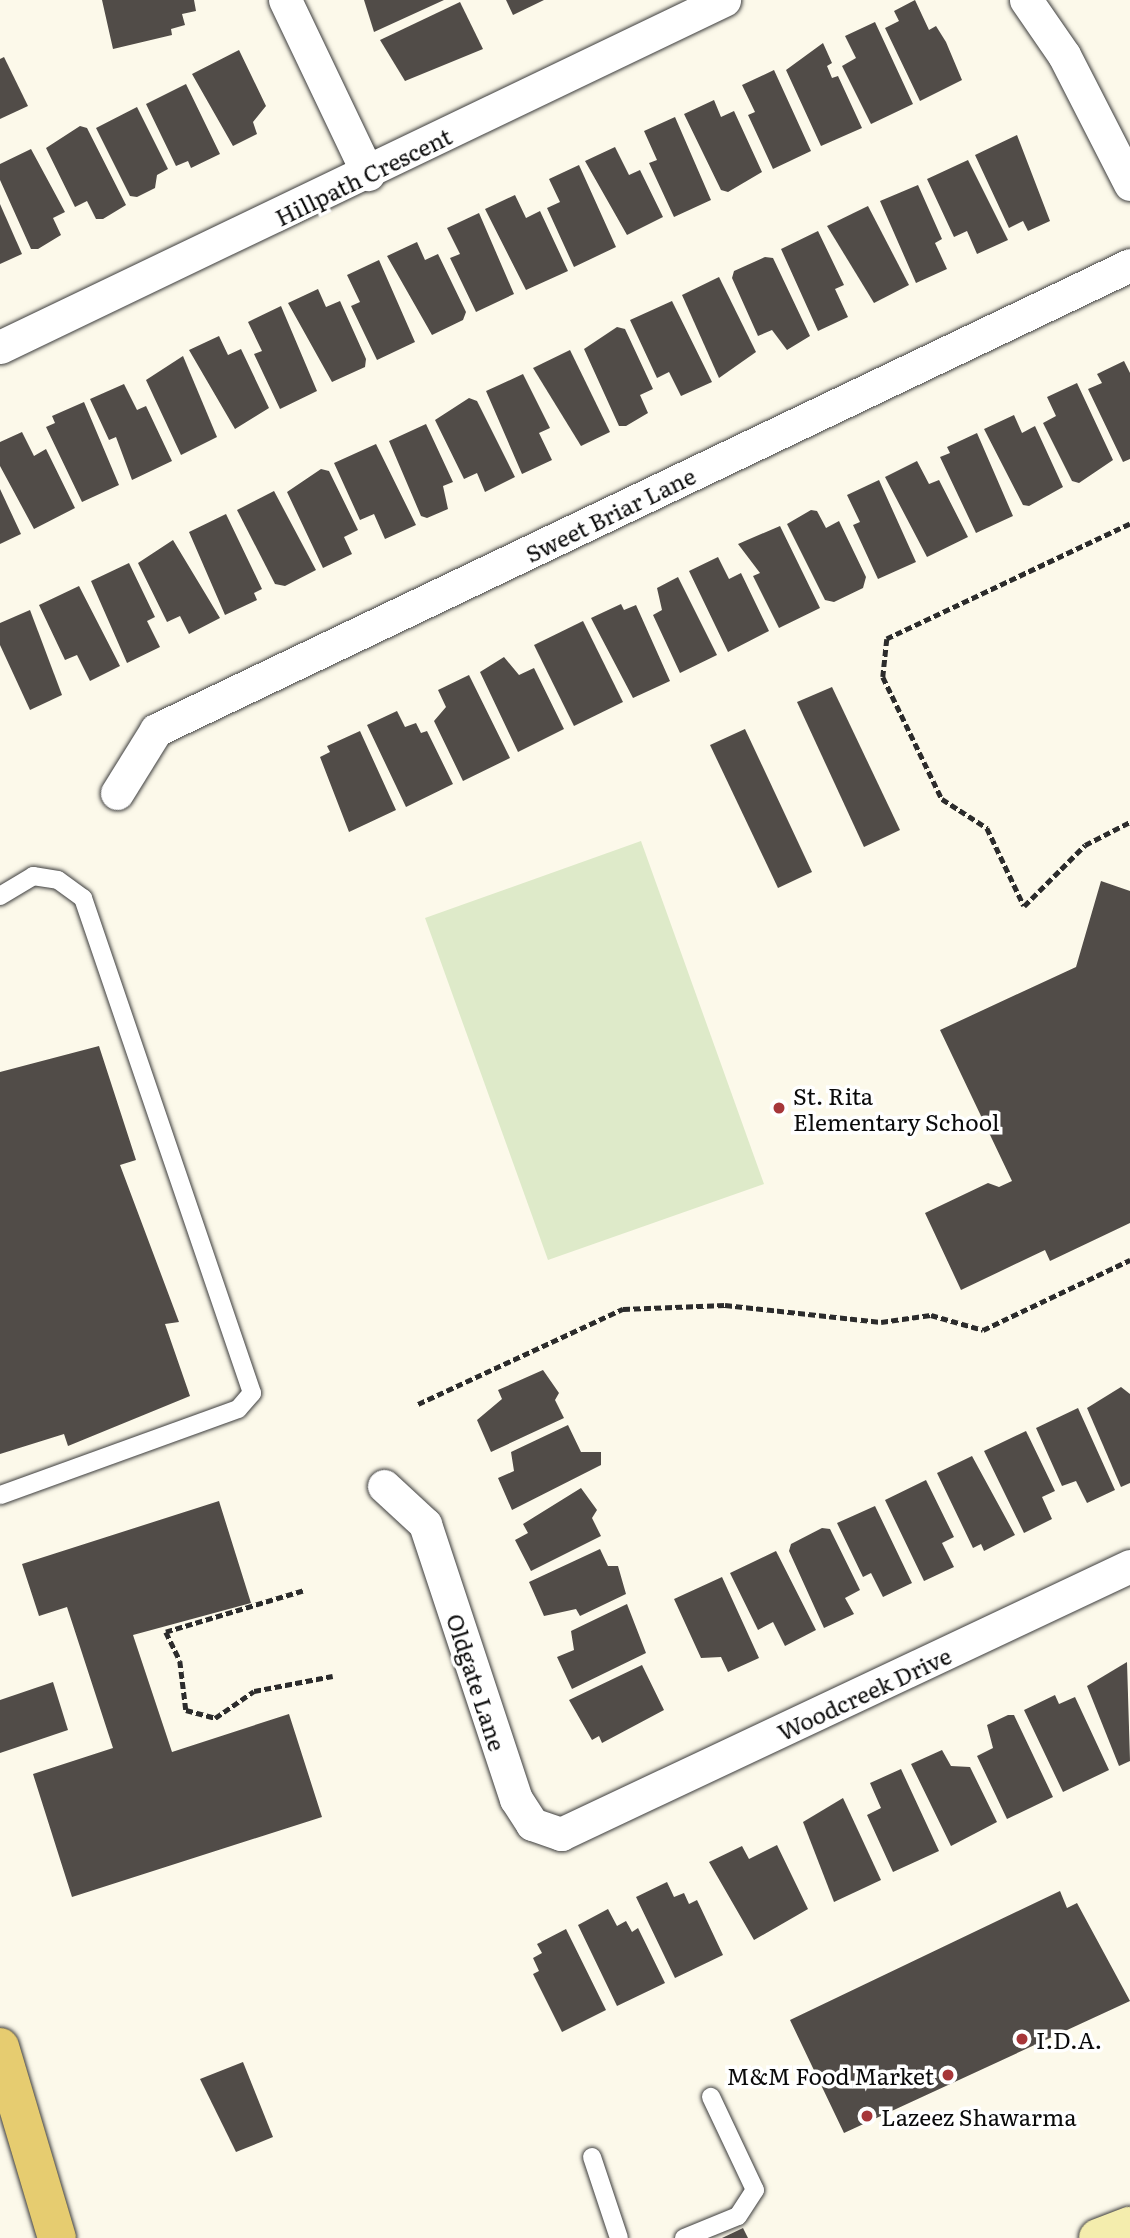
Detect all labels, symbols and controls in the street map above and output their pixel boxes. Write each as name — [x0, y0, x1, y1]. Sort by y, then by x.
street label: Hillpath Crescent — [270, 121, 456, 231]
street label: Sweet Briar Lane — [521, 461, 699, 567]
place label: St. Rita Elementary School — [793, 1081, 1000, 1135]
marker: St. Rita Elementary School — [771, 1100, 787, 1116]
street label: Oldgate Lane — [442, 1610, 512, 1754]
street label: Woodcreek Drive — [773, 1641, 955, 1745]
place label: I.D.A. — [1036, 2025, 1102, 2053]
marker: I.D.A. — [1014, 2031, 1030, 2047]
place label: M&M Food Market — [726, 2061, 934, 2089]
marker: M&M Food Market — [940, 2067, 956, 2083]
place label: Lazeez Shawarma — [881, 2102, 1077, 2130]
marker: Lazeez Shawarma — [859, 2108, 875, 2124]

